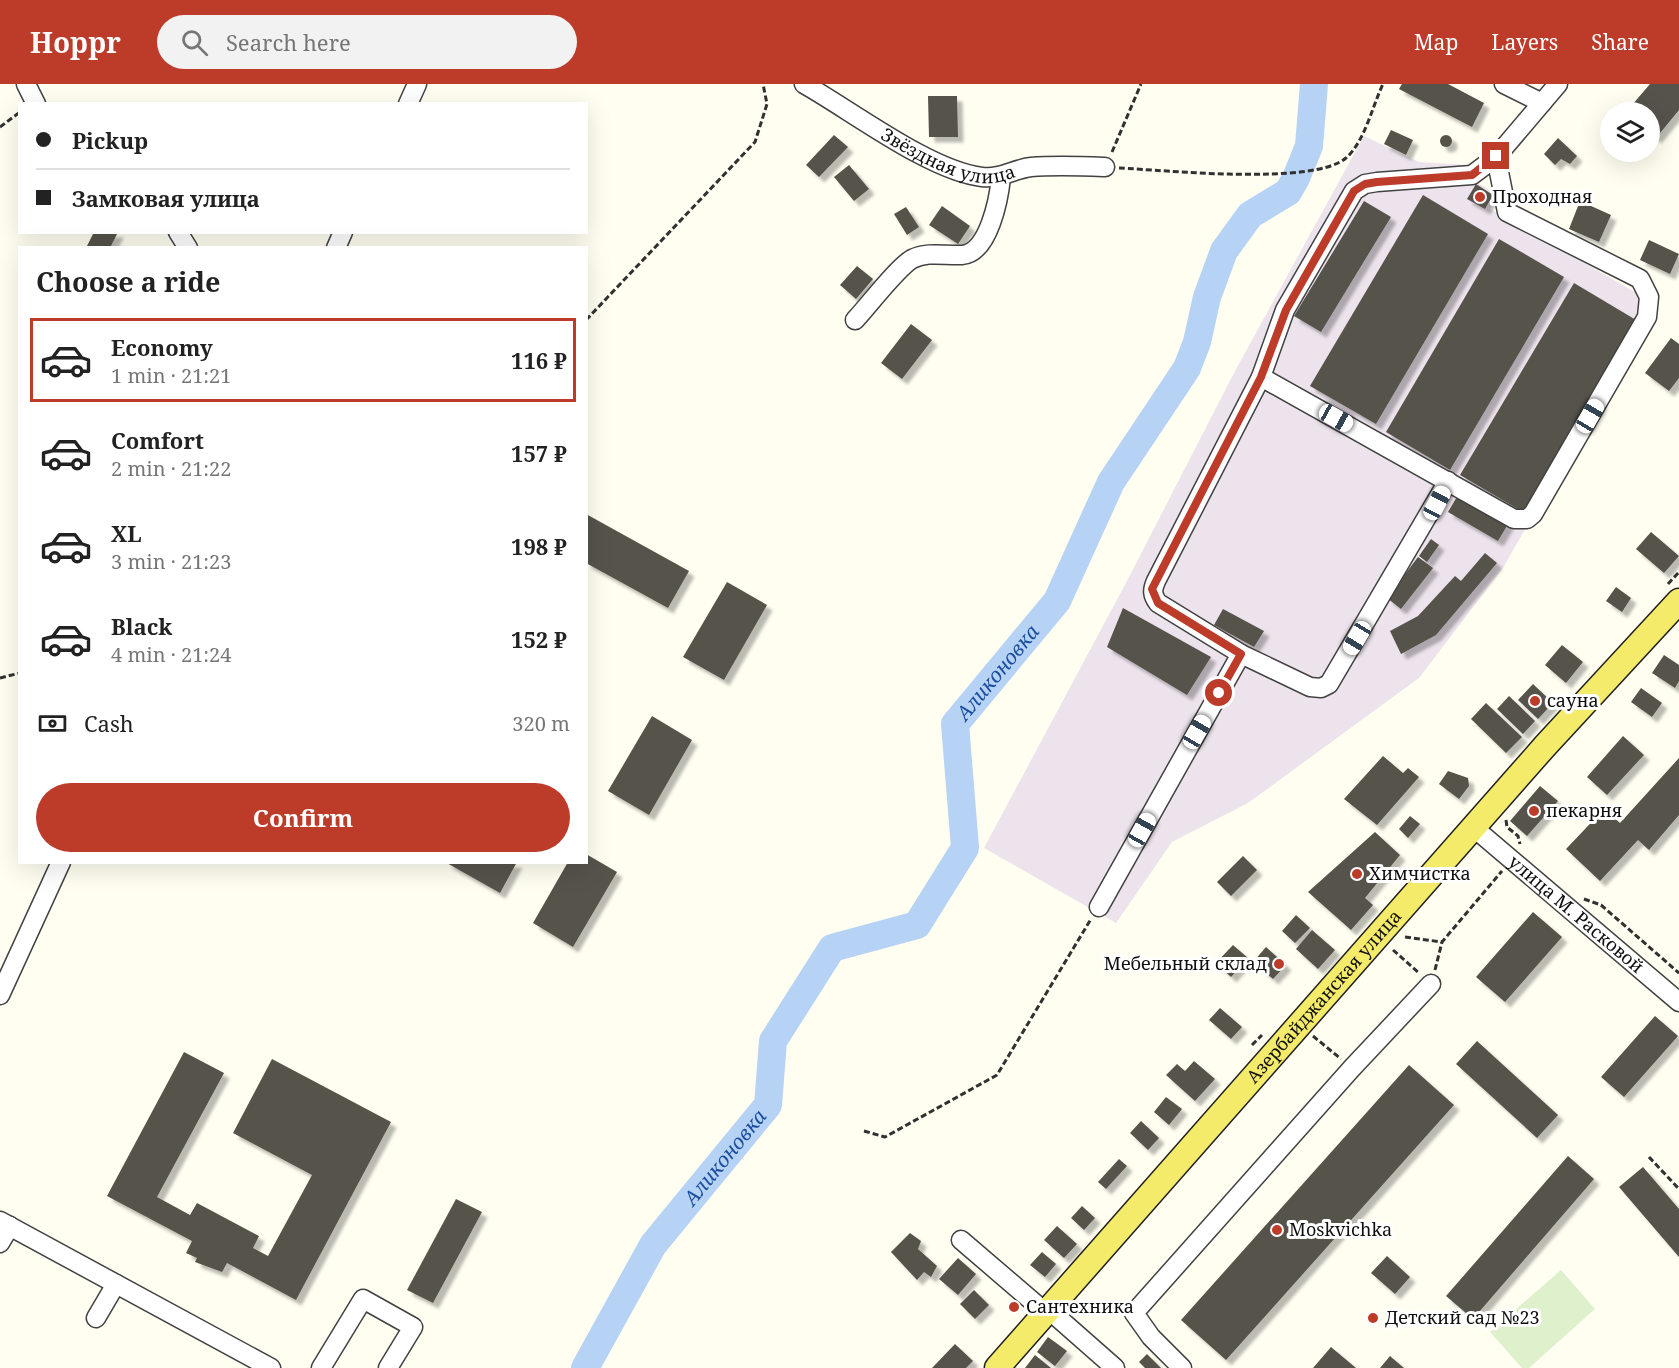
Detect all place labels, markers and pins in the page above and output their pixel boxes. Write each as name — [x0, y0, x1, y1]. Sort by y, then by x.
place label: Проходная — [1492, 184, 1593, 208]
marker: Проходная — [1473, 190, 1487, 204]
place label: сауна — [1547, 688, 1599, 712]
marker: сауна — [1528, 694, 1542, 708]
place label: пекарня — [1546, 798, 1622, 822]
marker: пекарня — [1527, 804, 1541, 818]
place label: Химчистка — [1369, 861, 1471, 885]
marker: Химчистка — [1350, 867, 1364, 881]
place label: Мебельный склад — [1104, 951, 1267, 975]
marker: Мебельный склад — [1272, 957, 1286, 971]
place label: Moskvichka — [1289, 1217, 1392, 1241]
marker: Moskvichka — [1270, 1223, 1284, 1237]
place label: Сантехника — [1026, 1294, 1134, 1318]
marker: Сантехника — [1007, 1300, 1021, 1314]
place label: Детский сад №23 — [1385, 1305, 1540, 1329]
marker: Детский сад №23 — [1366, 1311, 1380, 1325]

